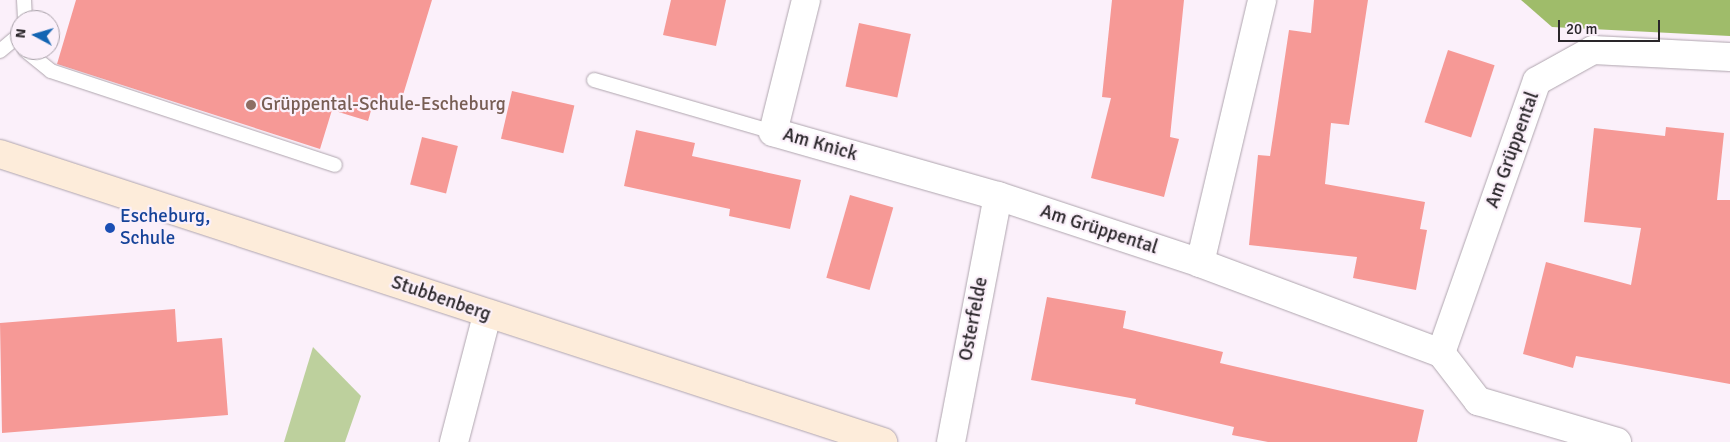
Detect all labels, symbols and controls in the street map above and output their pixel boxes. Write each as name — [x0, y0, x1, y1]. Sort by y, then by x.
north arrow — [10, 10, 60, 60]
scale bar — [1560, 10, 1662, 42]
text: 20 m — [1566, 20, 1597, 38]
text: N — [12, 28, 30, 39]
street label: Am Grüppental — [1481, 89, 1545, 211]
place label: Grüppental-Schule-Escheburg — [261, 94, 506, 116]
marker: Grüppental-Schule-Escheburg — [245, 99, 257, 111]
street label: Am Knick — [780, 124, 860, 166]
street label: Am Grüppental — [1037, 200, 1161, 260]
place label: Escheburg, Schule — [120, 206, 210, 250]
marker: Escheburg, Schule — [104, 222, 116, 234]
street label: Stubbenberg — [388, 271, 494, 327]
street label: Osterfelde — [955, 275, 993, 363]

